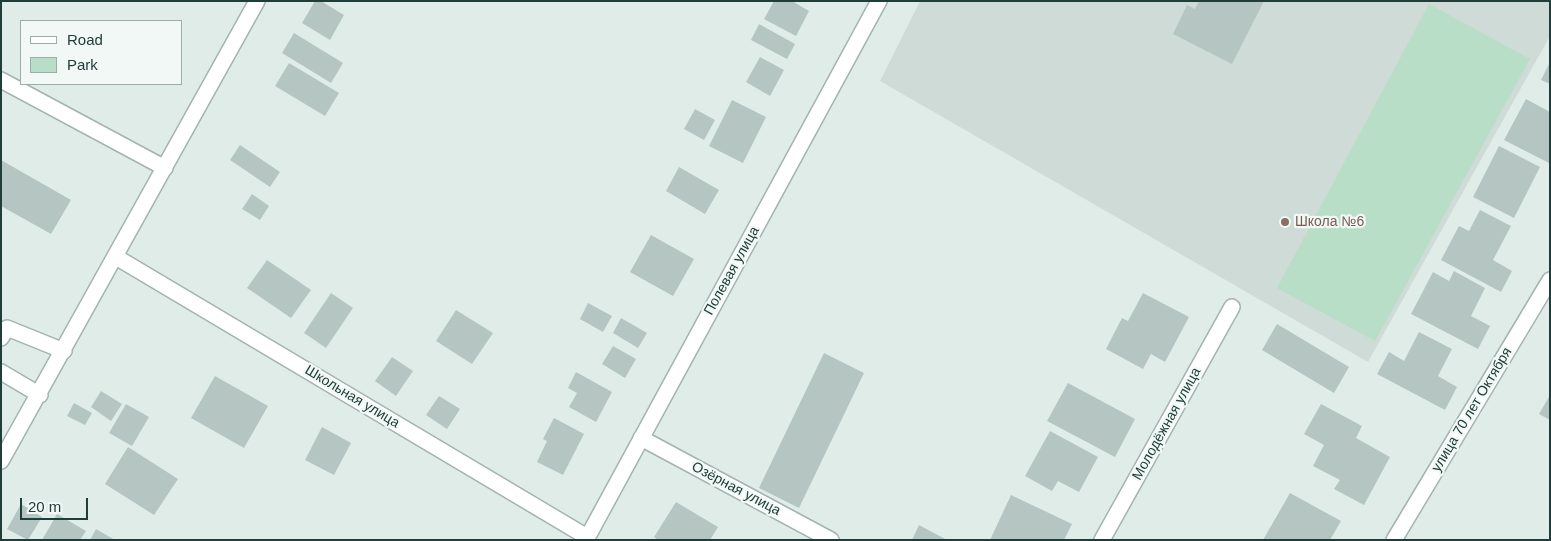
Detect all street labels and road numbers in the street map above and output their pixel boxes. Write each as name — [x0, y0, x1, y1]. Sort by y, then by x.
street label: Полевая улица — [701, 224, 763, 318]
street label: улица 70 лет Октября — [1428, 345, 1516, 475]
street label: Школьная улица — [302, 362, 402, 432]
street label: Молодёжная улица — [1129, 365, 1205, 483]
street label: Озёрная улица — [689, 458, 783, 520]

